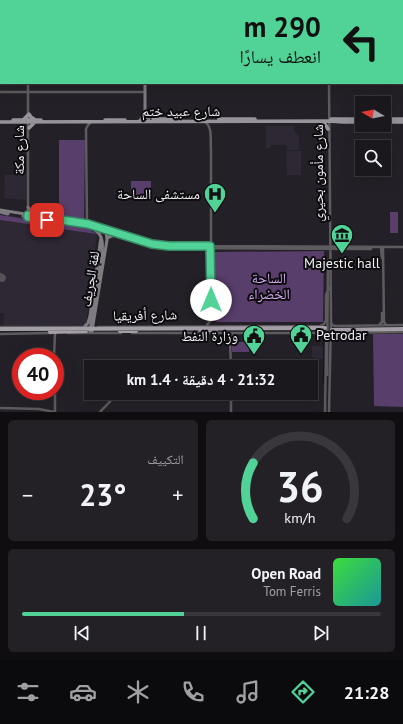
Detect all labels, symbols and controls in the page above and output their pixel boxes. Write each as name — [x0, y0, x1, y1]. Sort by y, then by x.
text: 290 m — [244, 8, 321, 45]
icon: left — [335, 16, 387, 68]
text: انعطف يسارًا — [240, 45, 321, 68]
north arrow — [355, 96, 391, 132]
map controls — [355, 96, 391, 176]
street label: شارع عبيد ختم — [142, 102, 220, 121]
street label: شارع مأمون بحيري — [309, 124, 330, 222]
street label: شارع مكة — [10, 125, 29, 175]
button: search — [355, 140, 391, 176]
hospital icon: مستشفى الساحة — [202, 181, 228, 214]
place label: مستشفى الساحة — [117, 185, 200, 203]
pin — [30, 203, 64, 237]
icon: arrive — [36, 209, 58, 231]
museum icon: Majestic hall — [329, 222, 355, 255]
street label: لفة الجريف — [77, 250, 103, 308]
place label: Majestic hall — [304, 254, 380, 272]
park label: الساحة الخضراء — [248, 269, 290, 303]
position arrow — [190, 279, 232, 321]
street label: شارع أفريقيا — [113, 305, 177, 326]
public building icon: Petrodar — [288, 322, 314, 355]
public building icon: وزارة النفط — [241, 323, 267, 356]
place label: Petrodar — [316, 326, 367, 344]
place label: وزارة النفط — [181, 327, 238, 345]
speed limit sign: 40 — [12, 348, 64, 400]
text: 21:32 · 4 دقيقة · 1.4 km — [127, 370, 275, 389]
text: التكييف — [147, 451, 184, 468]
text: 36 — [277, 459, 324, 512]
text: 23° — [79, 475, 126, 514]
text: − — [22, 481, 33, 509]
text: + — [172, 481, 183, 509]
text: km/h — [285, 507, 316, 526]
text: Open Road — [251, 564, 321, 583]
text: Tom Ferris — [263, 583, 321, 600]
icon: previous — [71, 622, 93, 644]
icon: pause — [190, 622, 212, 644]
icon: next — [310, 622, 332, 644]
icon: filters — [14, 678, 42, 706]
icon: car — [69, 678, 97, 706]
icon: climate — [124, 678, 152, 706]
icon: phone — [179, 678, 207, 706]
icon: music — [234, 678, 262, 706]
icon: directions — [289, 678, 317, 706]
text: 21:28 — [344, 681, 389, 704]

